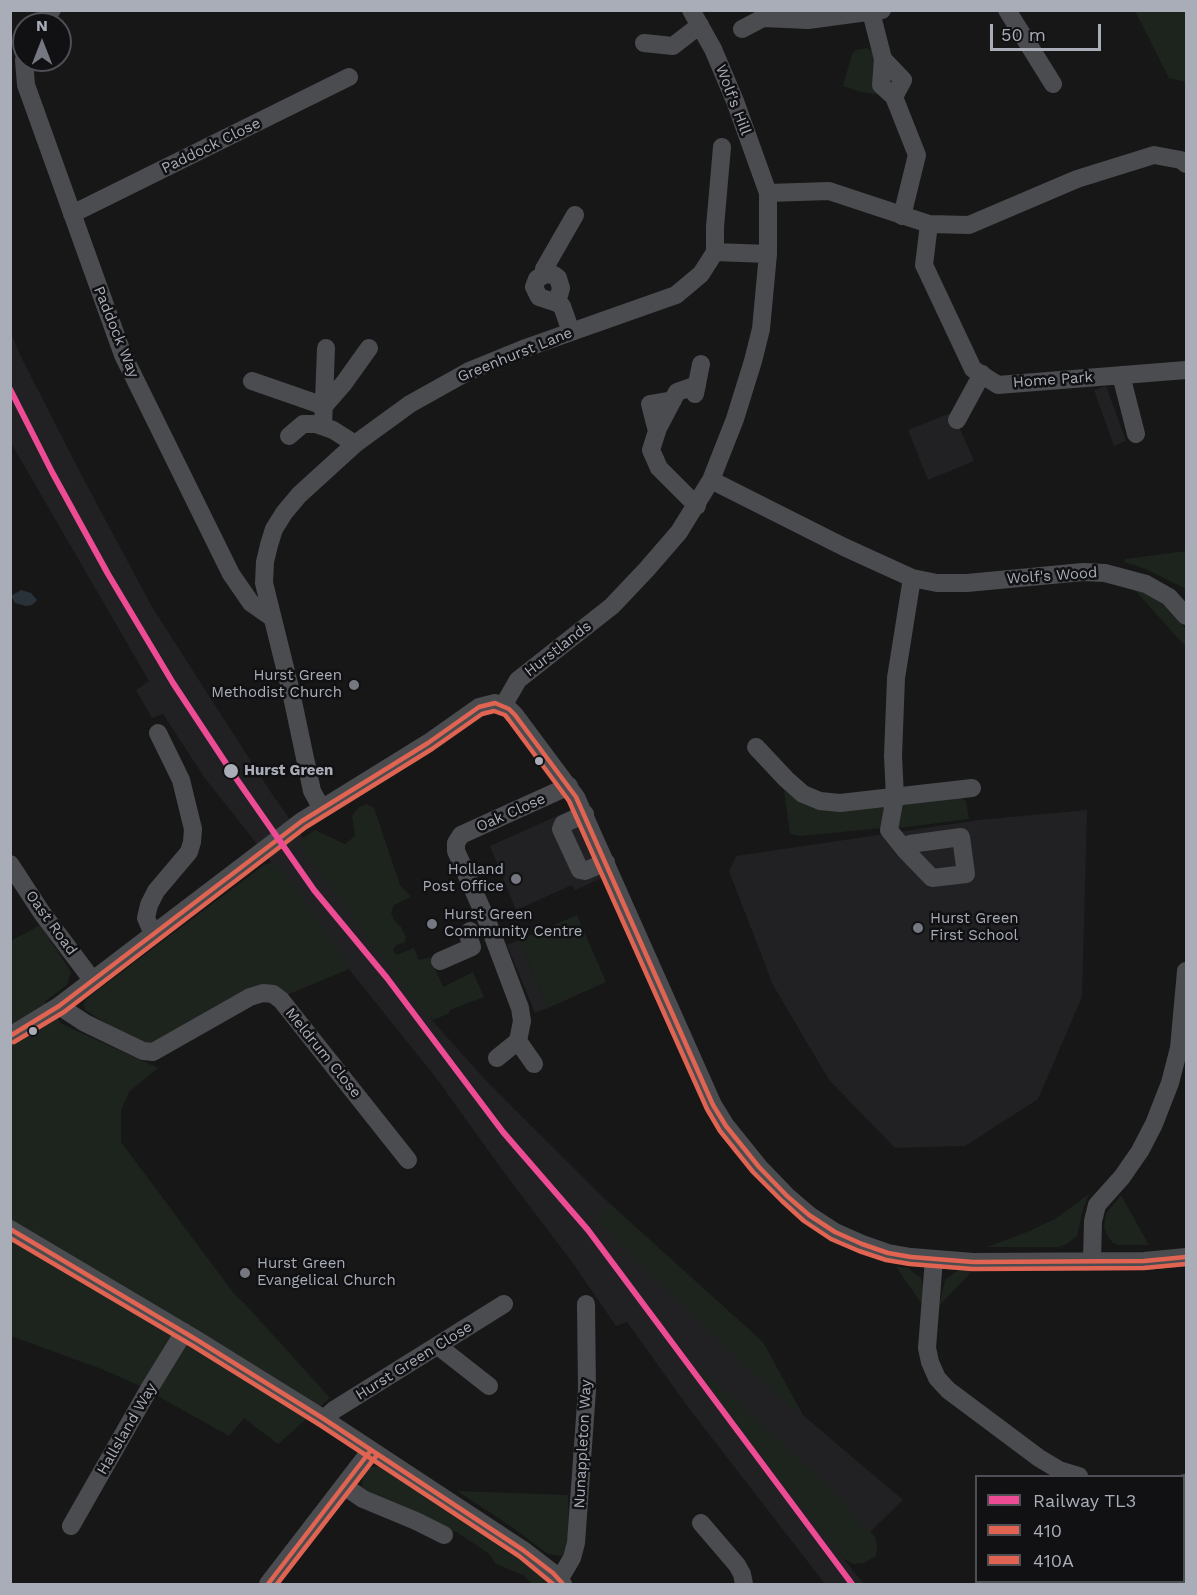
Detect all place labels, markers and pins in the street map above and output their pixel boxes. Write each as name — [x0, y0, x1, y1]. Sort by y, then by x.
place label: Hurst Green Methodist Church — [211, 667, 342, 702]
marker: Hurst Green Methodist Church — [347, 678, 361, 692]
unlabelled marker — [533, 755, 545, 767]
marker: Hurst Green — [222, 762, 240, 780]
place label: Hurst Green — [244, 762, 333, 780]
place label: Holland Post Office — [423, 861, 504, 896]
marker: Holland Post Office — [509, 872, 523, 886]
place label: Hurst Green Community Centre — [444, 906, 582, 941]
place label: Hurst Green First School — [930, 910, 1019, 945]
marker: Hurst Green Community Centre — [425, 917, 439, 931]
marker: Hurst Green First School — [911, 921, 925, 935]
unlabelled marker — [27, 1025, 39, 1037]
place label: Hurst Green Evangelical Church — [257, 1255, 396, 1290]
marker: Hurst Green Evangelical Church — [238, 1266, 252, 1280]

